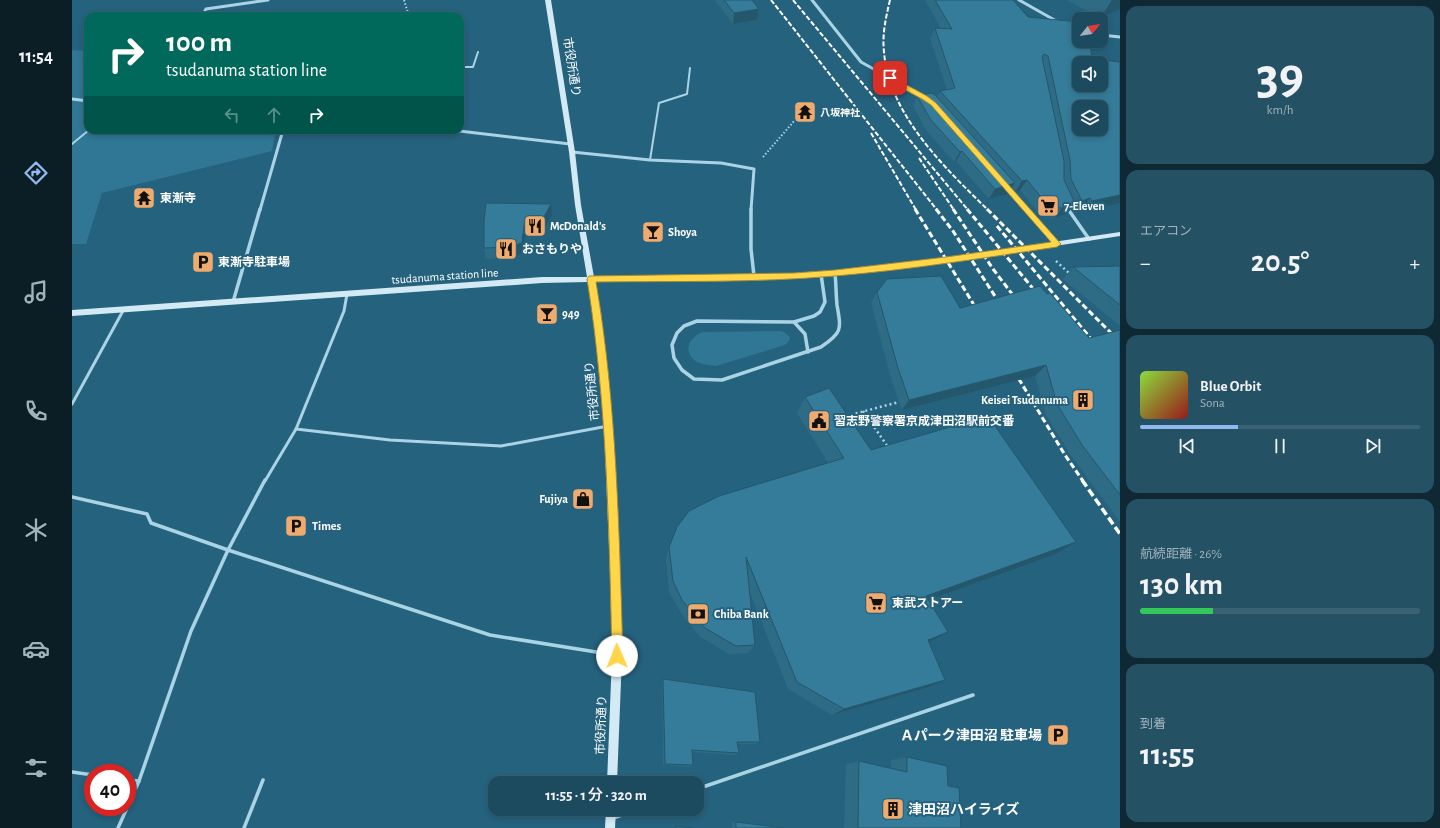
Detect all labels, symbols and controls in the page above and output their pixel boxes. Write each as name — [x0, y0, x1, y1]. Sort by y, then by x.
north arrow — [1072, 12, 1108, 48]
map controls — [1072, 12, 1108, 136]
icon: right — [100, 28, 152, 80]
text: 100 m — [166, 29, 232, 57]
street label: 市役所通り — [561, 36, 584, 98]
text: 11:54 — [19, 48, 53, 66]
text: 39 — [1256, 51, 1304, 103]
button: sound — [1072, 56, 1108, 92]
pin — [873, 61, 907, 95]
text: tsudanuma station line — [166, 62, 327, 80]
icon: arrive — [879, 67, 901, 89]
temple icon: 八坂神社 — [792, 99, 818, 125]
button: layers — [1072, 100, 1108, 136]
icon: left — [221, 104, 243, 126]
icon: ahead — [263, 104, 285, 126]
icon: right — [305, 104, 327, 126]
text: km/h — [1267, 104, 1293, 117]
place label: 八坂神社 — [820, 107, 861, 118]
icon: directions — [22, 159, 50, 187]
temple icon: 東漸寺 — [131, 185, 157, 211]
place label: 東漸寺 — [160, 191, 196, 204]
supermarket icon: 7-Eleven — [1035, 193, 1061, 219]
place label: 7-Eleven — [1064, 200, 1105, 212]
restaurant icon: McDonald's — [522, 213, 548, 239]
bar icon: Shoya — [640, 219, 666, 245]
place label: McDonald's — [550, 220, 606, 232]
text: エアコン — [1140, 225, 1192, 238]
place label: Shoya — [668, 226, 697, 239]
restaurant icon: おさもりや — [493, 236, 519, 262]
place label: おさもりや — [522, 242, 582, 255]
text: 20.5° — [1251, 247, 1309, 277]
parking icon: 東漸寺駐車場 — [190, 249, 216, 275]
text: − — [1140, 252, 1151, 274]
text: + — [1409, 252, 1420, 274]
place label: 東漸寺駐車場 — [218, 255, 290, 268]
street label: tsudanuma station line — [391, 266, 499, 286]
icon: music — [22, 278, 50, 306]
bar icon: 949 — [534, 301, 560, 327]
place label: 949 — [562, 308, 580, 320]
street label: 市役所通り — [582, 361, 601, 422]
text: Blue Orbit — [1200, 379, 1261, 394]
building icon: Keisei Tsudanuma — [1070, 387, 1096, 413]
place label: Keisei Tsudanuma — [981, 394, 1068, 406]
icon: phone — [22, 397, 50, 425]
text: Sona — [1200, 397, 1225, 410]
public building icon: 習志野警察署京成津田沼駅前交番 — [806, 408, 832, 434]
place label: 習志野警察署京成津田沼駅前交番 — [834, 414, 1015, 427]
icon: previous — [1176, 435, 1198, 457]
icon: pause — [1269, 435, 1291, 457]
icon: next — [1362, 435, 1384, 457]
shop icon: Fujiya — [570, 486, 596, 512]
place label: Fujiya — [539, 493, 568, 506]
parking icon: Times — [283, 513, 309, 539]
icon: climate — [22, 516, 50, 544]
place label: Times — [312, 520, 342, 532]
text: 航続距離 · 26% — [1140, 548, 1222, 561]
text: 130 km — [1140, 570, 1223, 600]
supermarket icon: 東武ストアー — [863, 590, 889, 616]
place label: 東武ストアー — [892, 597, 963, 609]
bank icon: Chiba Bank — [685, 601, 711, 627]
place label: Chiba Bank — [714, 608, 769, 620]
icon: car — [22, 635, 50, 663]
position arrow — [596, 635, 638, 677]
street label: 市役所通り — [593, 695, 608, 755]
text: 到着 — [1140, 718, 1166, 731]
parking icon: Ａパーク津田沼 駐車場 — [1045, 722, 1071, 748]
place label: Ａパーク津田沼 駐車場 — [900, 728, 1042, 743]
text: 11:55 — [1140, 740, 1194, 770]
icon: filters — [22, 754, 50, 782]
speed limit sign: 40 — [84, 764, 136, 816]
text: 11:55 · 1 分 · 320 m — [545, 788, 647, 803]
building icon: 津田沼ハイライズ — [880, 796, 906, 822]
place label: 津田沼ハイライズ — [908, 801, 1019, 817]

